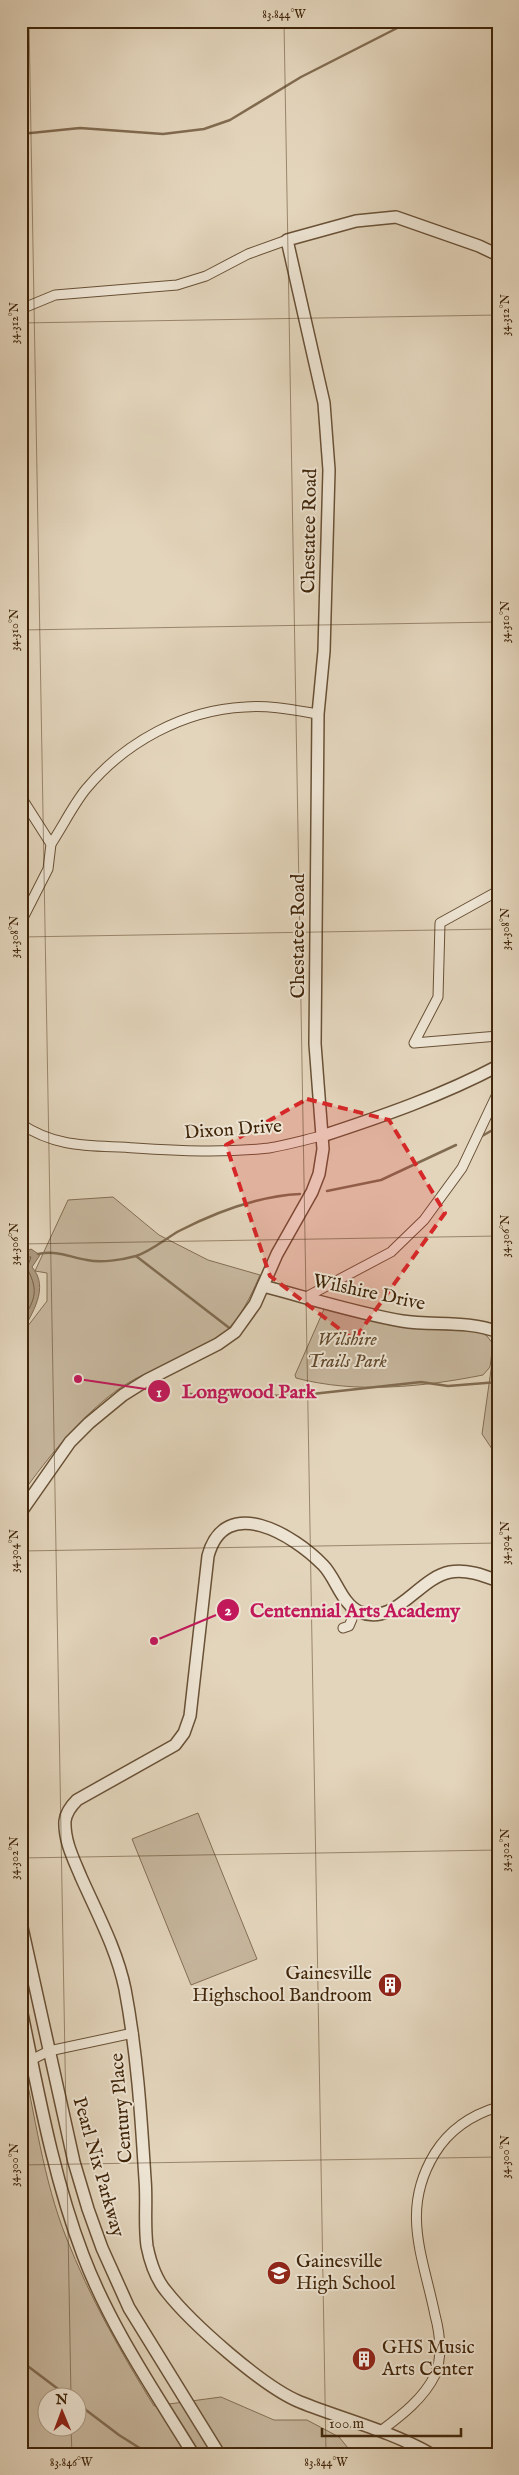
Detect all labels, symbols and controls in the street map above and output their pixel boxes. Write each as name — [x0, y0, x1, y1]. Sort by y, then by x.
text: 83.844°W — [262, 7, 306, 22]
text: 34.312°N — [498, 293, 513, 336]
text: 34.312°N — [7, 301, 22, 344]
street label: Chestatee Road — [297, 468, 323, 594]
text: 34.310°N — [498, 600, 513, 643]
text: 34.310°N — [7, 608, 22, 651]
street label: Chestatee Road — [287, 873, 311, 998]
text: 34.308°N — [498, 907, 513, 950]
text: 34.308°N — [7, 915, 22, 958]
street label: Dixon Drive — [183, 1115, 283, 1145]
text: 34.306°N — [498, 1214, 513, 1257]
text: 34.306°N — [7, 1222, 22, 1265]
street label: Wilshire Drive — [311, 1269, 428, 1317]
park label: Wilshire Trails Park — [307, 1328, 387, 1374]
callout: Longwood Park — [147, 1374, 326, 1409]
text: Longwood Park — [182, 1380, 318, 1405]
text: 1 — [156, 1383, 162, 1402]
text: 34.304°N — [498, 1521, 513, 1565]
text: 34.304°N — [7, 1529, 22, 1573]
callout: Centennial Arts Academy — [215, 1592, 470, 1627]
text: Centennial Arts Academy — [250, 1599, 461, 1624]
text: 2 — [224, 1601, 232, 1620]
text: 34.302°N — [498, 1828, 513, 1872]
text: 34.302°N — [7, 1836, 22, 1880]
place label: Gainesville Highschool Bandroom — [192, 1962, 372, 2008]
building icon: Gainesville Highschool Bandroom — [377, 1972, 403, 1998]
street label: Century Place — [105, 2052, 139, 2164]
street label: Pearl Nix Parkway — [67, 2094, 130, 2240]
text: 34.300°N — [498, 2135, 513, 2179]
text: 34.300°N — [7, 2143, 22, 2187]
place label: Gainesville High School — [296, 2250, 396, 2296]
school or university icon: Gainesville High School — [266, 2260, 292, 2286]
place label: GHS Music Arts Center — [381, 2336, 475, 2382]
building icon: GHS Music Arts Center — [351, 2346, 377, 2372]
north arrow — [38, 2388, 88, 2438]
text: N — [55, 2391, 68, 2409]
scale bar — [322, 2405, 460, 2437]
text: 100 m — [329, 2414, 365, 2433]
text: 83.846°W — [50, 2455, 93, 2470]
text: 83.844°W — [304, 2455, 348, 2470]

